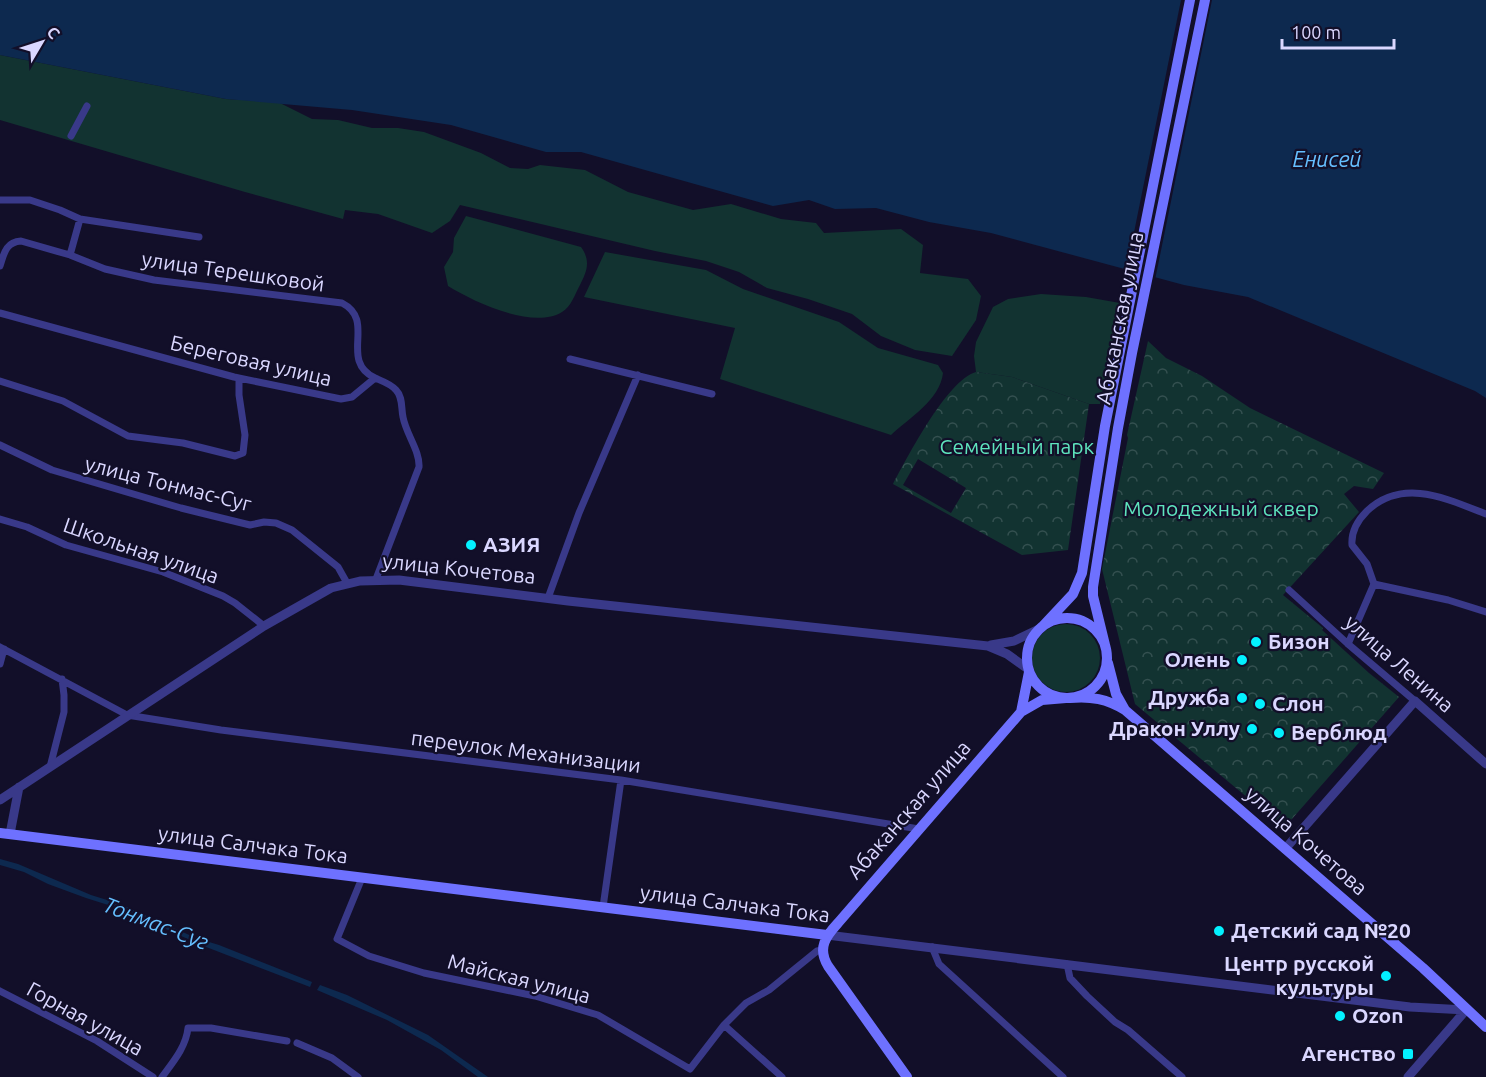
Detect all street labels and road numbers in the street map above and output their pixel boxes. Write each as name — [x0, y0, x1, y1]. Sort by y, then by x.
street label: Абаканская улица — [1090, 229, 1148, 406]
street label: улица Терешковой — [140, 246, 326, 296]
street label: Береговая улица — [168, 330, 334, 390]
street label: улица Тонмас-Суг — [82, 451, 255, 515]
street label: Школьная улица — [60, 512, 222, 588]
street label: улица Кочетова — [381, 548, 537, 588]
street label: улица Ленина — [1340, 610, 1459, 717]
street label: переулок Механизации — [410, 725, 642, 777]
street label: Абаканская улица — [842, 735, 975, 883]
street label: улица Кочетова — [1241, 781, 1373, 900]
street label: улица Салчака Тока — [157, 820, 349, 868]
street label: улица Салчака Тока — [639, 879, 831, 927]
street label: Майская улица — [445, 949, 593, 1007]
street label: Горная улица — [23, 976, 148, 1060]

